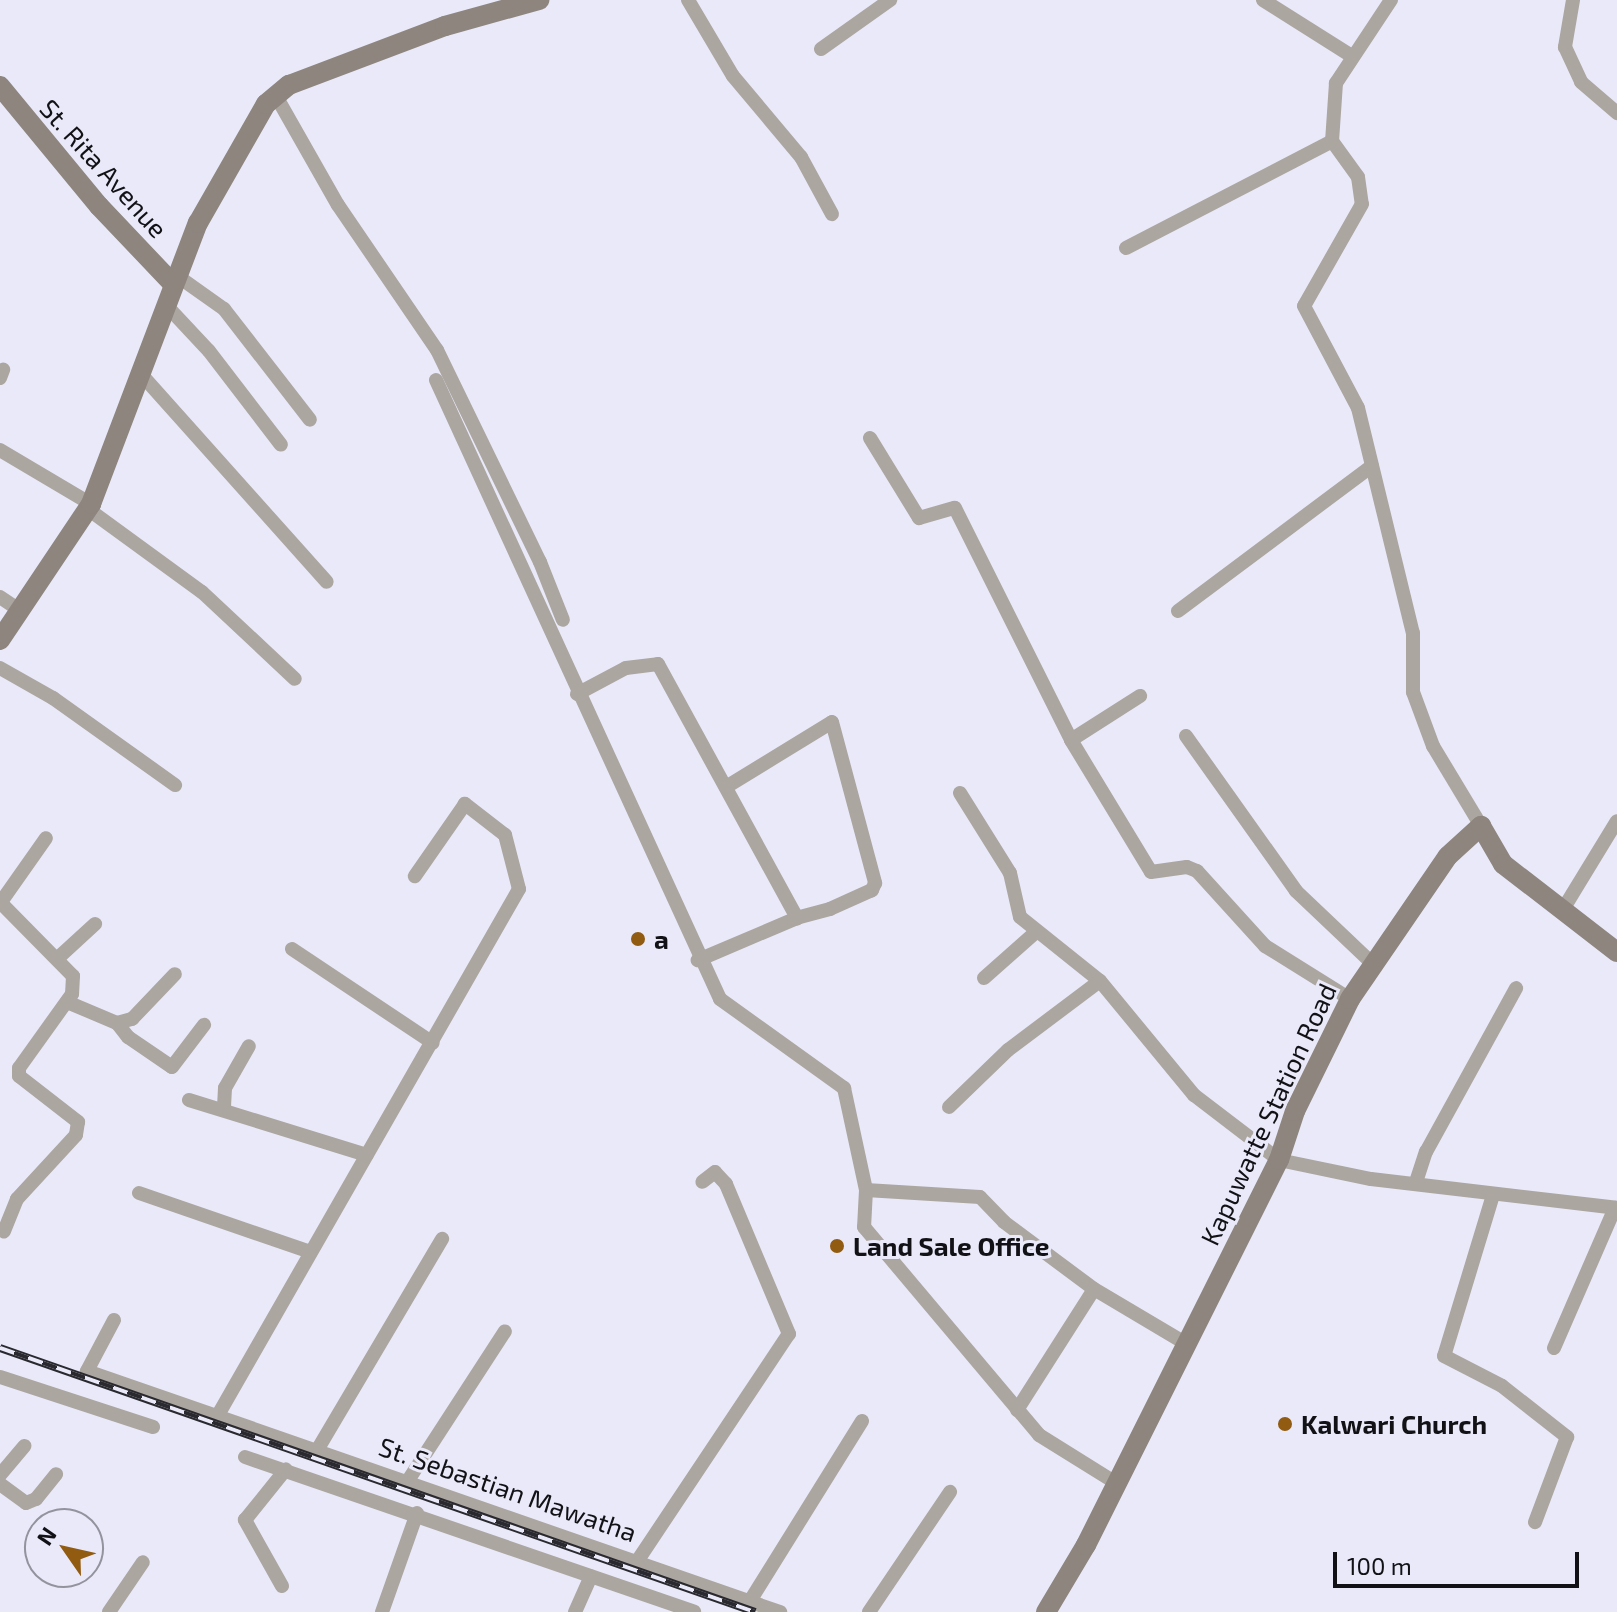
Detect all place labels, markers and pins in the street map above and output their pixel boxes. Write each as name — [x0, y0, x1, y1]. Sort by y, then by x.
place label: a — [654, 923, 669, 955]
marker: a — [629, 930, 647, 948]
place label: Land Sale Office — [853, 1230, 1049, 1262]
marker: Land Sale Office — [828, 1237, 846, 1255]
place label: Kalwari Church — [1301, 1408, 1487, 1440]
marker: Kalwari Church — [1276, 1415, 1294, 1433]

